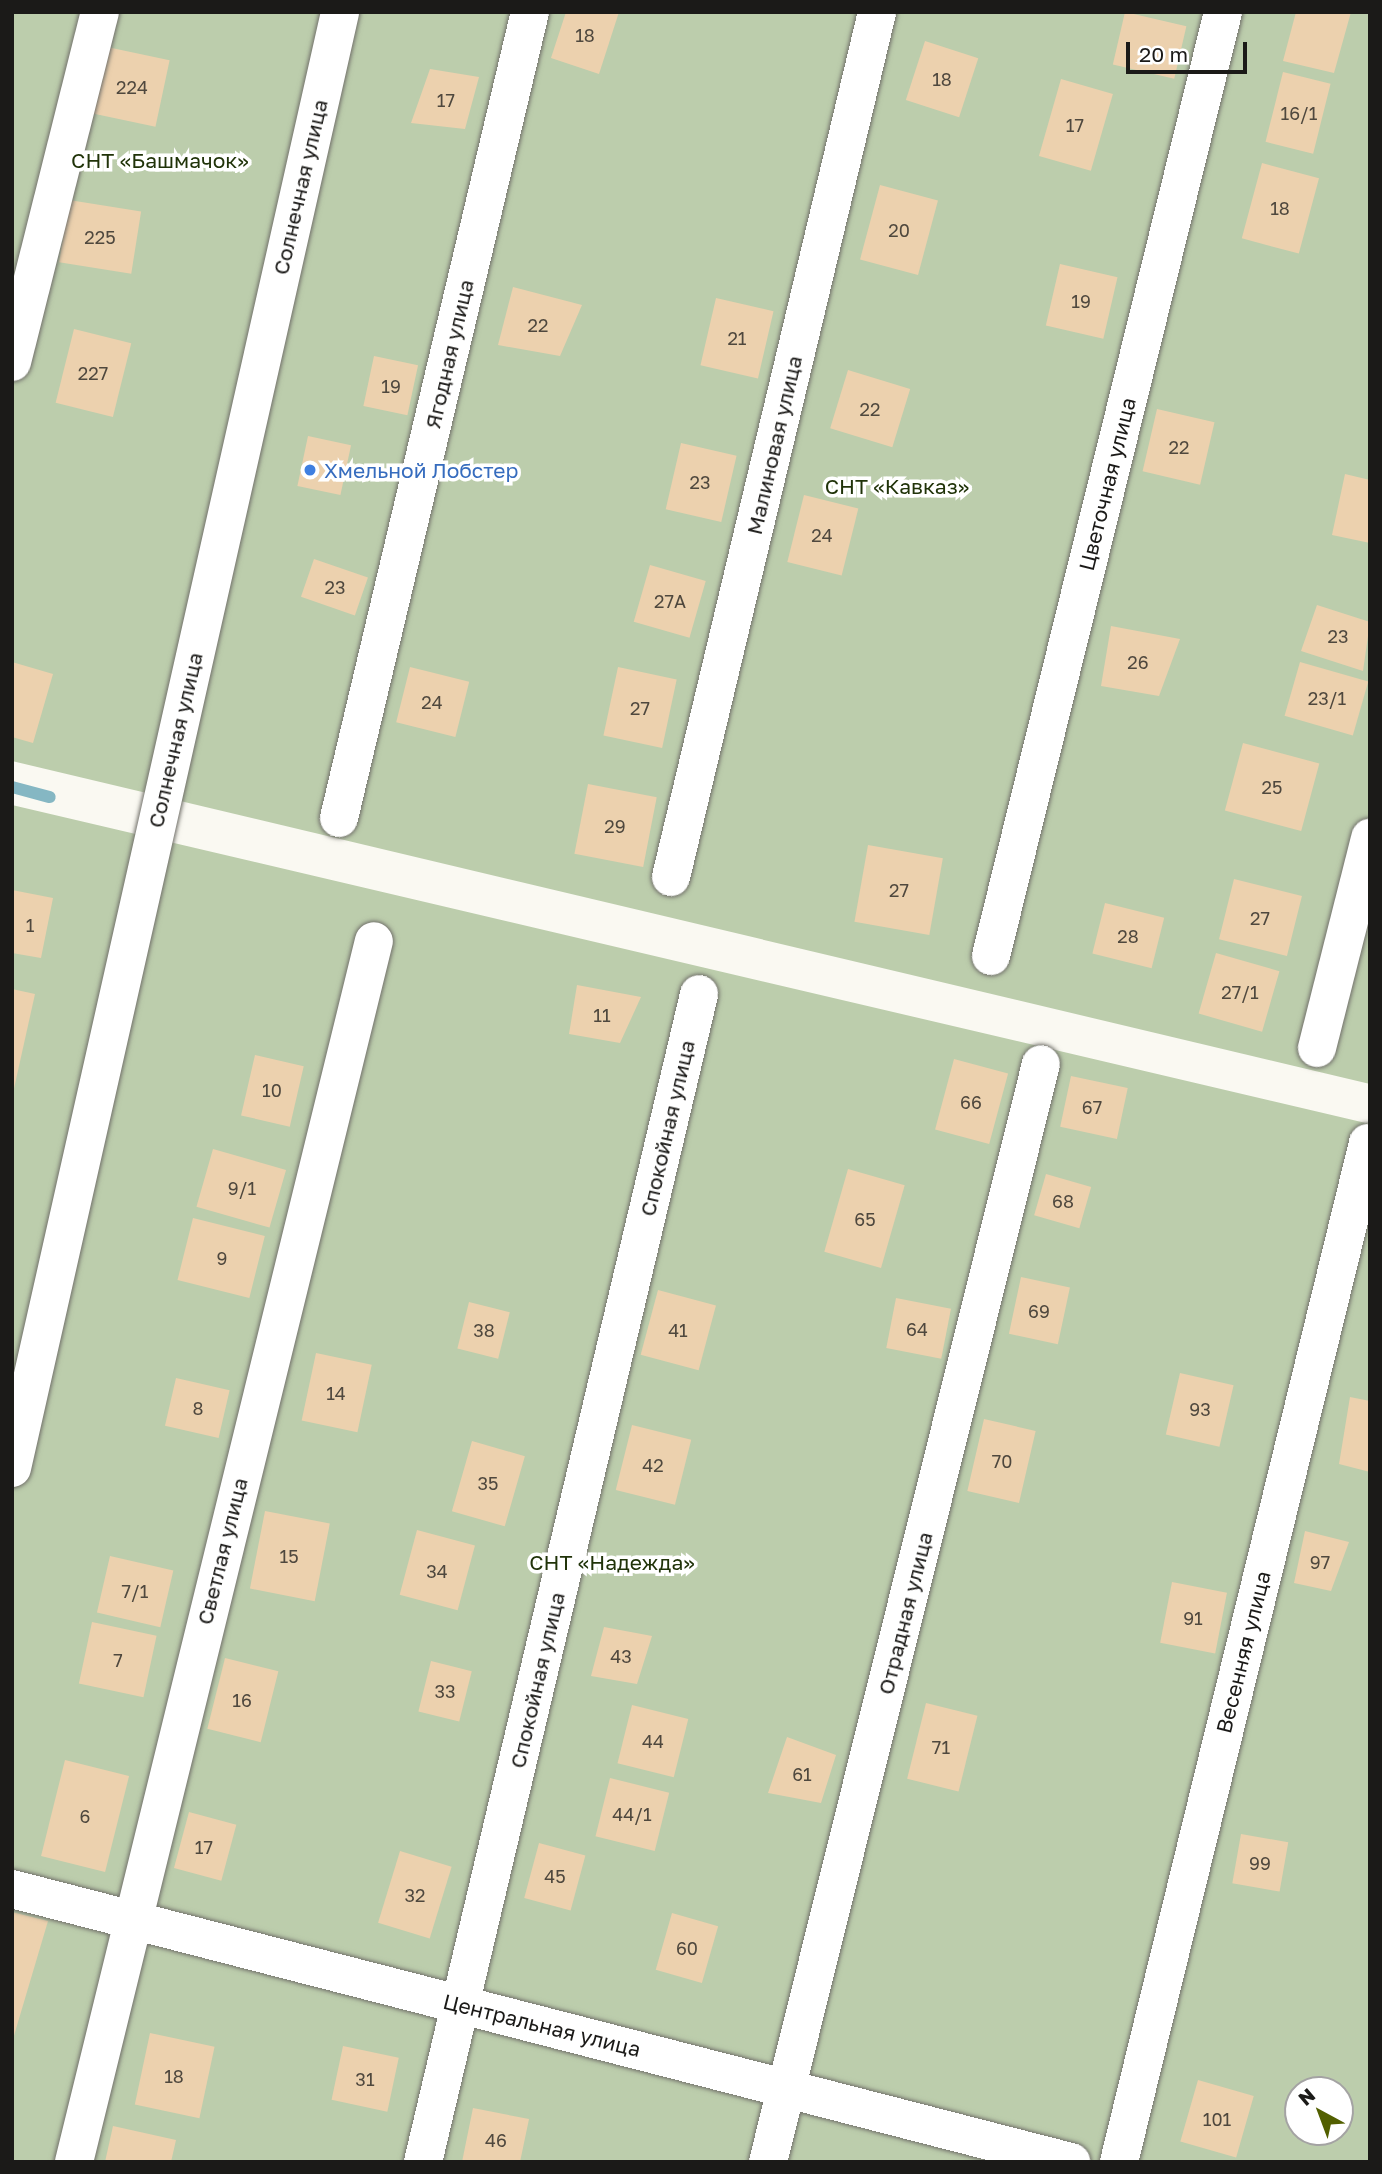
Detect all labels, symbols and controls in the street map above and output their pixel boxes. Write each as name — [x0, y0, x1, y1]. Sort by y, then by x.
house number: 18 — [575, 24, 595, 46]
scale bar — [1130, 28, 1251, 72]
text: 20 m — [1139, 41, 1188, 67]
house number: 18 — [932, 68, 952, 90]
house number: 224 — [116, 76, 148, 98]
house number: 17 — [437, 89, 455, 111]
street label: Солнечная улица — [268, 97, 332, 277]
house number: 16/1 — [1281, 102, 1317, 124]
house number: 17 — [1066, 114, 1084, 136]
park label: СНТ «Башмачок» — [71, 147, 249, 173]
house number: 18 — [1270, 197, 1290, 219]
house number: 20 — [888, 219, 910, 241]
house number: 225 — [84, 226, 116, 248]
street label: Ягодная улица — [420, 277, 478, 431]
house number: 19 — [1071, 290, 1091, 312]
house number: 22 — [528, 314, 548, 336]
house number: 21 — [727, 327, 747, 349]
street label: Малиновая улица — [741, 353, 807, 537]
house number: 227 — [78, 362, 108, 384]
house number: 19 — [381, 375, 401, 397]
street label: Цветочная улица — [1073, 395, 1141, 573]
house number: 22 — [860, 398, 880, 420]
house number: 22 — [1169, 436, 1189, 458]
place label: Хмельной Лобстер — [324, 457, 518, 483]
marker: Хмельной Лобстер — [302, 462, 318, 478]
house number: 23 — [690, 471, 710, 493]
park label: СНТ «Кавказ» — [825, 473, 969, 499]
house number: 24 — [811, 524, 833, 546]
house number: 23 — [325, 576, 345, 598]
house number: 27А — [654, 590, 686, 612]
house number: 23 — [1328, 625, 1348, 647]
street label: Солнечная улица — [143, 650, 207, 830]
house number: 26 — [1127, 651, 1149, 673]
house number: 23/1 — [1308, 687, 1346, 709]
house number: 24 — [421, 691, 443, 713]
house number: 27 — [630, 697, 650, 719]
house number: 25 — [1262, 776, 1282, 798]
house number: 29 — [604, 815, 626, 837]
house number: 27 — [889, 879, 909, 901]
house number: 27 — [1250, 907, 1270, 929]
house number: 1 — [26, 914, 34, 936]
house number: 28 — [1117, 925, 1139, 947]
house number: 27/1 — [1221, 981, 1259, 1003]
house number: 11 — [593, 1004, 611, 1026]
street label: Спокойная улица — [634, 1037, 700, 1219]
house number: 10 — [262, 1079, 282, 1101]
house number: 66 — [960, 1091, 982, 1113]
house number: 67 — [1082, 1096, 1102, 1118]
house number: 9/1 — [228, 1177, 256, 1199]
house number: 68 — [1052, 1190, 1074, 1212]
house number: 65 — [854, 1208, 876, 1230]
house number: 9 — [217, 1247, 227, 1269]
house number: 69 — [1028, 1300, 1050, 1322]
house number: 64 — [906, 1318, 928, 1340]
house number: 38 — [473, 1319, 495, 1341]
house number: 41 — [668, 1319, 688, 1341]
house number: 14 — [326, 1382, 346, 1404]
house number: 8 — [193, 1397, 203, 1419]
house number: 93 — [1189, 1398, 1211, 1420]
house number: 70 — [992, 1450, 1012, 1472]
house number: 42 — [642, 1454, 664, 1476]
house number: 35 — [478, 1472, 498, 1494]
street label: Светлая улица — [192, 1475, 252, 1627]
street label: Отрадная улица — [873, 1529, 937, 1697]
house number: 15 — [279, 1545, 299, 1567]
park label: СНТ «Надежда» — [529, 1549, 695, 1575]
house number: 97 — [1310, 1551, 1330, 1573]
house number: 34 — [426, 1560, 448, 1582]
street label: Весенняя улица — [1211, 1568, 1275, 1736]
house number: 7/1 — [122, 1580, 148, 1602]
street label: Спокойная улица — [504, 1589, 570, 1771]
house number: 91 — [1183, 1607, 1203, 1629]
house number: 43 — [610, 1645, 632, 1667]
house number: 7 — [113, 1649, 123, 1671]
house number: 33 — [434, 1680, 456, 1702]
house number: 16 — [232, 1689, 252, 1711]
house number: 44 — [642, 1730, 664, 1752]
house number: 71 — [932, 1736, 950, 1758]
house number: 61 — [792, 1763, 812, 1785]
house number: 44/1 — [612, 1803, 652, 1825]
house number: 6 — [80, 1805, 90, 1827]
house number: 17 — [195, 1836, 213, 1858]
house number: 99 — [1249, 1852, 1271, 1874]
house number: 45 — [544, 1865, 566, 1887]
house number: 32 — [405, 1884, 425, 1906]
house number: 60 — [676, 1937, 698, 1959]
street label: Центральная улица — [441, 1988, 643, 2062]
house number: 18 — [164, 2065, 184, 2087]
house number: 31 — [355, 2068, 375, 2090]
north arrow — [1284, 2076, 1354, 2146]
text: N — [1293, 2083, 1319, 2110]
house number: 101 — [1203, 2108, 1231, 2130]
house number: 46 — [485, 2129, 507, 2151]

